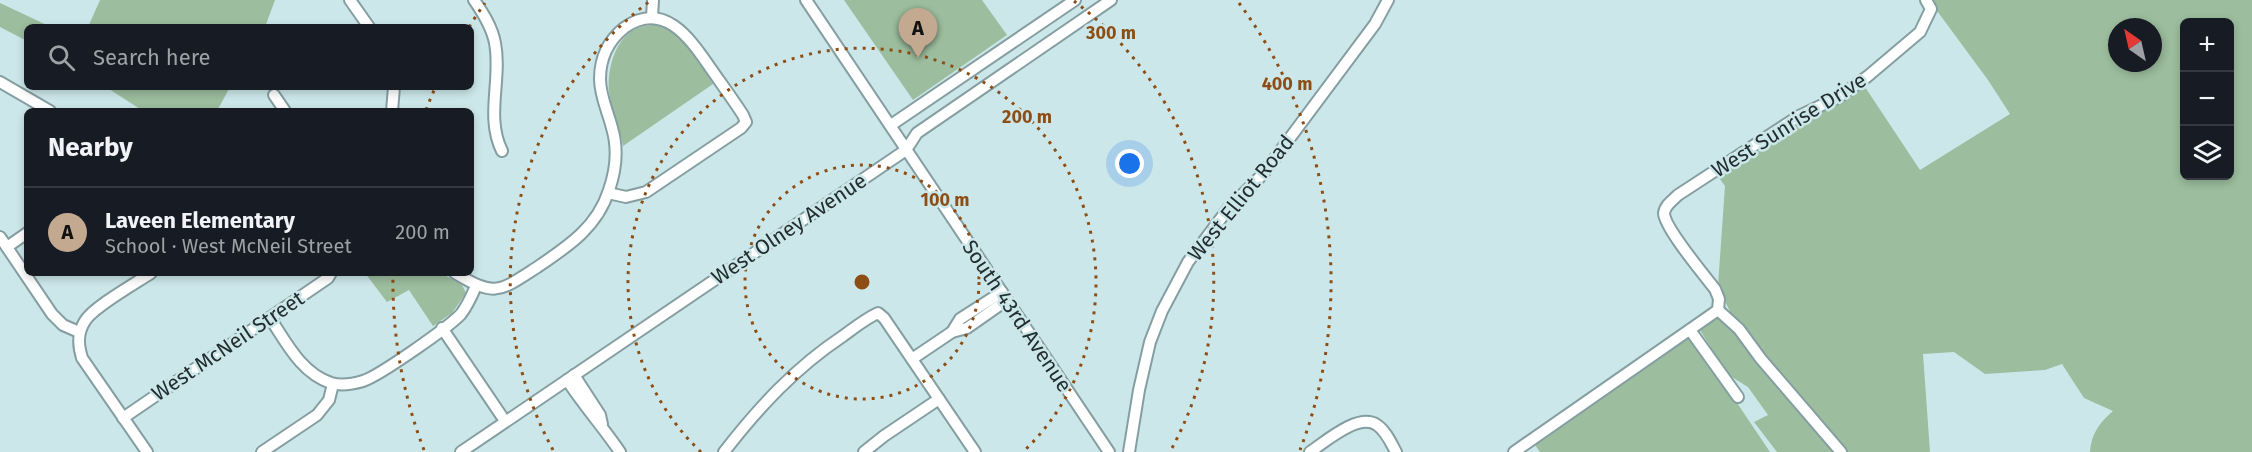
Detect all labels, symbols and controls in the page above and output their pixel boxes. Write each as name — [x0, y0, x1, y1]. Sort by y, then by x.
pin: A — [898, 8, 938, 58]
north arrow — [2108, 18, 2162, 72]
map controls — [2180, 18, 2234, 180]
button: + — [2180, 18, 2234, 72]
text: 300 m — [1085, 22, 1136, 44]
search box — [24, 24, 474, 90]
icon: search — [45, 41, 78, 74]
text: Search here — [93, 44, 211, 71]
street label: West Sunrise Drive — [1707, 67, 1871, 183]
button: − — [2180, 72, 2234, 126]
text: 400 m — [1262, 73, 1312, 95]
text: 200 m — [1002, 106, 1052, 128]
button: layers — [2180, 126, 2234, 180]
street label: West Elliot Road — [1182, 130, 1300, 266]
text: Nearby — [48, 132, 133, 163]
your location — [1115, 149, 1144, 178]
street label: West Olney Avenue — [707, 167, 871, 291]
text: 100 m — [921, 189, 969, 211]
text: Laveen Elementary — [105, 207, 295, 234]
text: A — [62, 220, 73, 244]
text: 200 m — [395, 220, 450, 244]
text: School · West McNeil Street — [105, 234, 352, 258]
street label: South 43rd Avenue — [956, 235, 1078, 397]
centre of rings — [852, 272, 872, 292]
street label: West McNeil Street — [147, 285, 310, 407]

